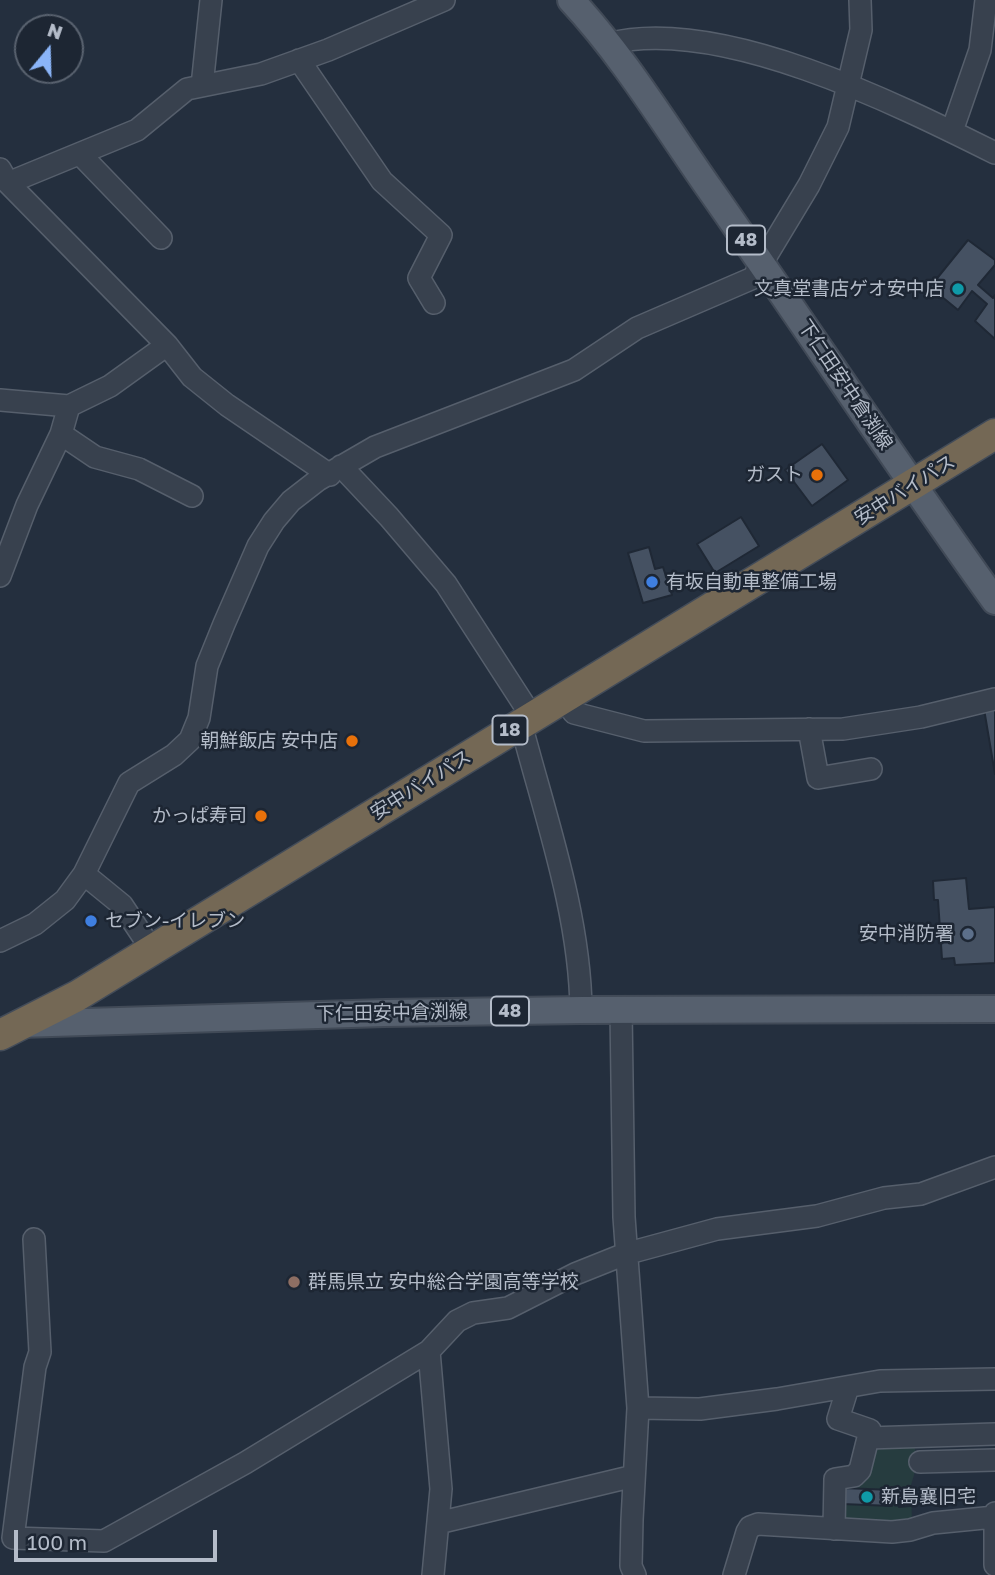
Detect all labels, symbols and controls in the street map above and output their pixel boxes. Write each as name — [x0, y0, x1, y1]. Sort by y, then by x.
north arrow — [14, 14, 84, 84]
text: N — [45, 17, 66, 44]
road number: 48 — [727, 226, 765, 254]
place label: 文真堂書店ゲオ安中店 — [754, 278, 944, 300]
marker: 文真堂書店ゲオ安中店 — [950, 281, 966, 297]
street label: 下仁田安中倉渕線 — [793, 316, 897, 454]
street label: 安中バイパス — [851, 450, 959, 530]
place label: ガスト — [746, 464, 803, 486]
marker: ガスト — [809, 467, 825, 483]
place label: 有坂自動車整備工場 — [666, 571, 837, 593]
marker: 有坂自動車整備工場 — [644, 574, 660, 590]
road number: 18 — [492, 716, 528, 744]
place label: 朝鮮飯店 安中店 — [200, 730, 338, 752]
marker: 朝鮮飯店 安中店 — [344, 733, 360, 749]
street label: 安中バイパス — [367, 745, 475, 825]
place label: かっぱ寿司 — [152, 805, 247, 827]
marker: かっぱ寿司 — [253, 808, 269, 824]
place label: セブン-イレブン — [105, 910, 245, 932]
marker: セブン-イレブン — [83, 913, 99, 929]
place label: 安中消防署 — [859, 923, 954, 945]
marker: 安中消防署 — [960, 926, 976, 942]
road number: 48 — [491, 996, 529, 1026]
street label: 下仁田安中倉渕線 — [316, 1000, 468, 1026]
place label: 群馬県立 安中総合学園高等学校 — [308, 1271, 579, 1293]
marker: 群馬県立 安中総合学園高等学校 — [286, 1274, 302, 1290]
place label: 新島襄旧宅 — [881, 1486, 976, 1508]
marker: 新島襄旧宅 — [859, 1489, 875, 1505]
scale bar — [18, 1516, 220, 1560]
text: 100 m — [27, 1529, 87, 1555]

